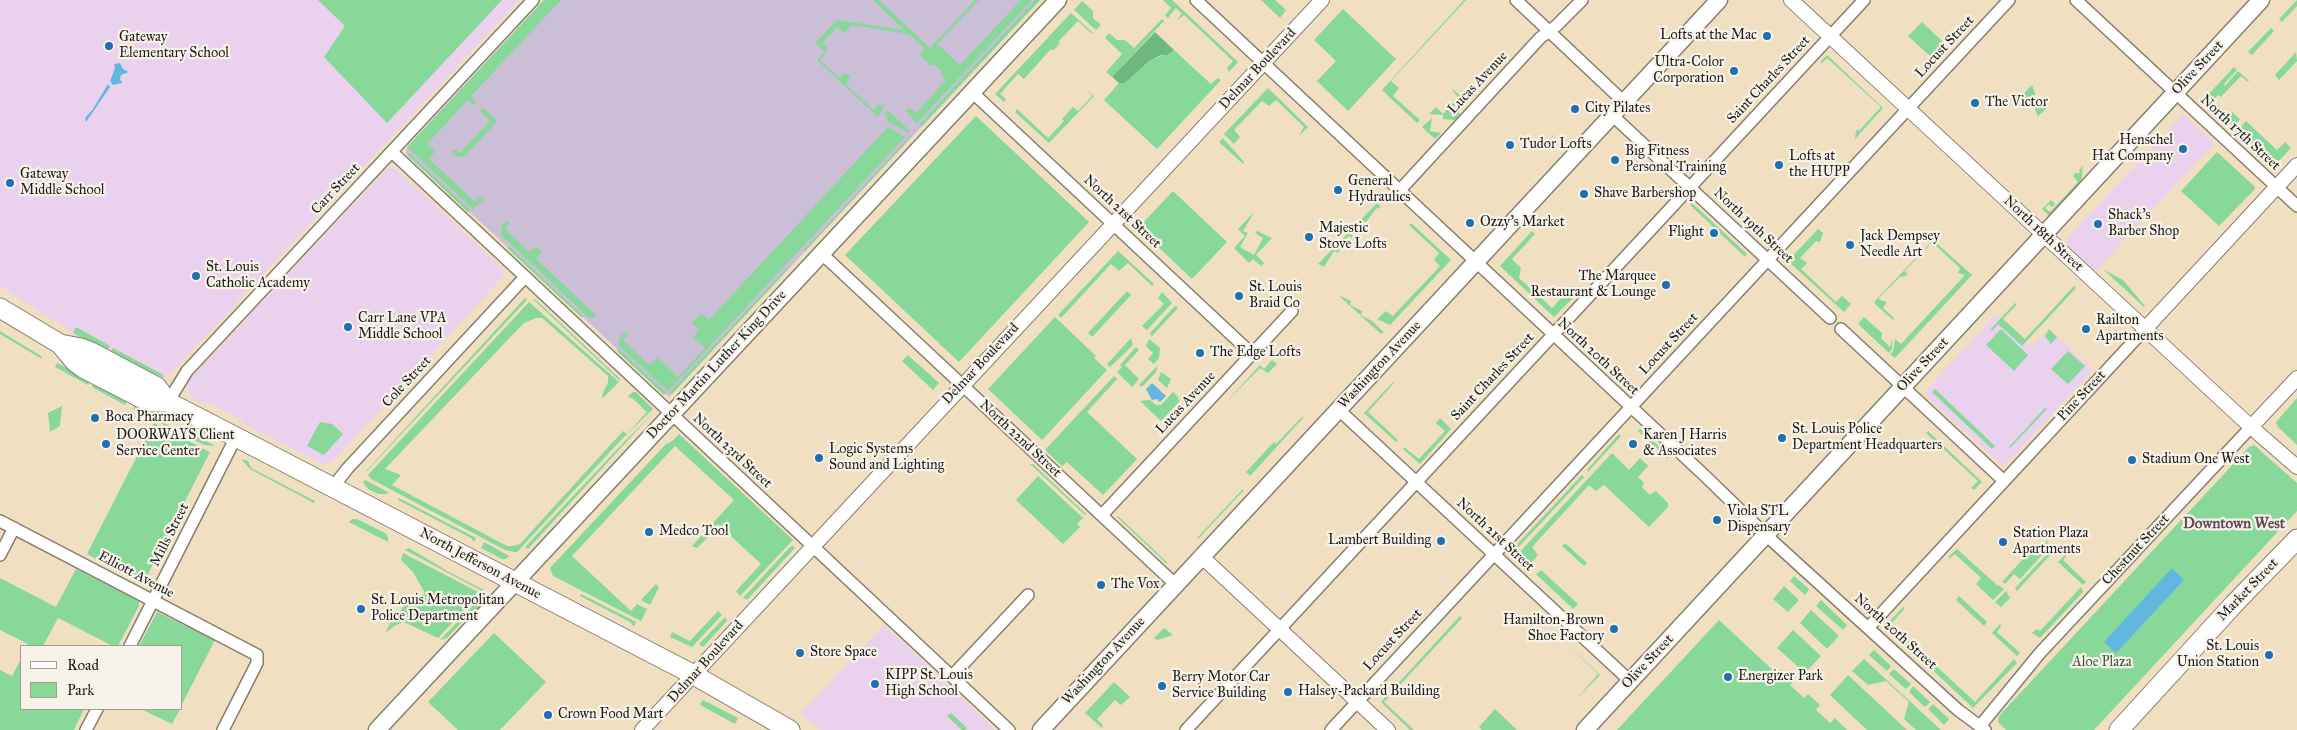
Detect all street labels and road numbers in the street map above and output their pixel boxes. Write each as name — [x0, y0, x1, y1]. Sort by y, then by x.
street label: Locust Street — [1912, 12, 1978, 82]
street label: Delmar Boulevard — [1216, 25, 1300, 113]
street label: Saint Charles Street — [1724, 33, 1814, 127]
street label: Olive Street — [2169, 37, 2227, 99]
street label: Lucas Avenue — [1445, 48, 1511, 118]
street label: North 17th Street — [2197, 92, 2283, 174]
street label: Carr Street — [308, 160, 364, 218]
street label: North 21st Street — [1080, 172, 1164, 252]
street label: North 19th Street — [1710, 185, 1796, 267]
street label: North 18th Street — [2000, 193, 2086, 275]
street label: Doctor Martin Luther King Drive — [644, 287, 790, 443]
street label: Locust Street — [1636, 309, 1702, 379]
street label: North 20th Street — [1554, 315, 1642, 399]
street label: Washington Avenue — [1335, 318, 1425, 412]
street label: Delmar Boulevard — [939, 320, 1023, 408]
street label: Saint Charles Street — [1448, 330, 1538, 424]
street label: Olive Street — [1894, 334, 1952, 396]
street label: Cole Street — [379, 353, 435, 411]
street label: Pine Street — [2054, 367, 2110, 425]
street label: Lucas Avenue — [1153, 368, 1219, 438]
street label: North 22nd Street — [976, 397, 1064, 481]
street label: North 23rd Street — [689, 410, 775, 492]
street label: North 21st Street — [1453, 495, 1537, 575]
street label: Mills Street — [147, 501, 193, 569]
street label: Chestnut Street — [2099, 511, 2173, 589]
street label: North Jefferson Avenue — [416, 525, 544, 603]
street label: Elliott Avenue — [95, 548, 177, 602]
street label: Market Street — [2214, 555, 2282, 625]
street label: North 20th Street — [1850, 591, 1940, 673]
street label: Locust Street — [1360, 605, 1426, 675]
street label: Washington Avenue — [1059, 614, 1149, 708]
street label: Delmar Boulevard — [665, 617, 747, 707]
street label: Olive Street — [1619, 631, 1677, 693]

